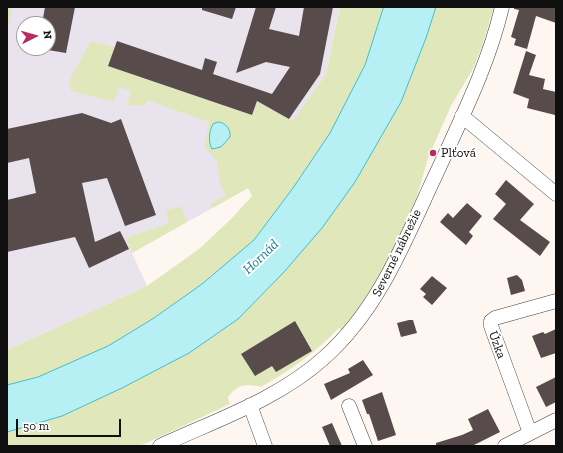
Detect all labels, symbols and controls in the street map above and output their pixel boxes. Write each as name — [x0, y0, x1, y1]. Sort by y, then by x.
north arrow — [16, 16, 56, 56]
text: N — [41, 30, 54, 40]
place label: Plťová — [441, 145, 476, 161]
marker: Plťová — [428, 148, 438, 158]
street label: Severné nábrežie — [369, 207, 425, 299]
water label: Hornád — [240, 236, 282, 278]
street label: Úzka — [485, 329, 509, 361]
scale bar — [18, 411, 123, 437]
text: 50 m — [23, 419, 49, 433]

